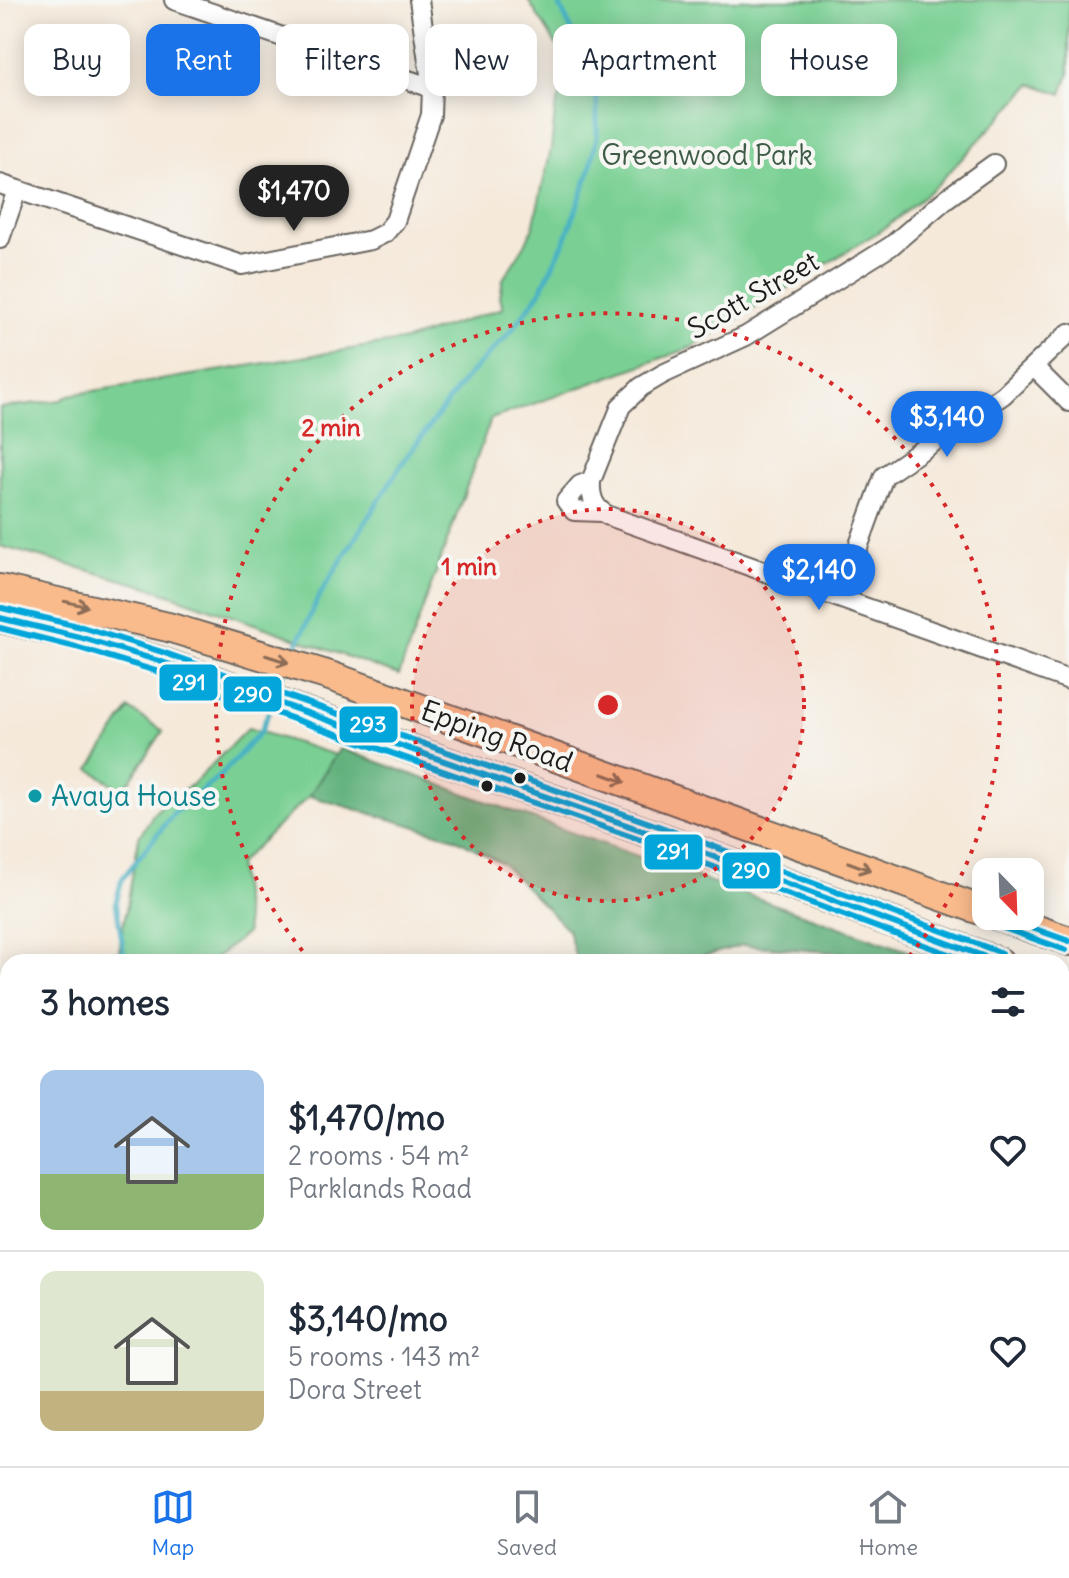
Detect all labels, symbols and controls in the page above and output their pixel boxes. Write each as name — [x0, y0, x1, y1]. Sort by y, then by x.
chip: Buy — [24, 24, 130, 96]
chip: Rent — [146, 24, 260, 96]
chip: Filters — [276, 24, 409, 96]
chip: New — [425, 24, 537, 96]
chip: Apartment — [553, 24, 745, 96]
chip: House — [761, 24, 897, 96]
park label: Greenwood Park — [601, 137, 813, 173]
pin: $1,470 — [229, 165, 359, 233]
text: $1,470 — [257, 174, 331, 207]
street label: Scott Street — [681, 243, 825, 347]
pin: $3,140 — [882, 391, 1012, 459]
text: $3,140 — [909, 400, 985, 433]
text: 2 min — [301, 412, 361, 442]
pin: $2,140 — [754, 544, 884, 612]
text: 1 min — [441, 551, 497, 581]
text: $2,140 — [781, 553, 857, 586]
one-way arrow — [63, 598, 89, 613]
one-way arrow — [264, 653, 289, 667]
line badge: 291 — [158, 663, 219, 702]
text: 291 — [172, 668, 206, 696]
line badge: 290 — [222, 675, 283, 713]
text: 290 — [233, 680, 273, 708]
centre of rings — [594, 691, 622, 719]
street label: Epping Road — [416, 692, 578, 780]
line badge: 293 — [338, 705, 399, 744]
text: 293 — [349, 710, 387, 738]
unlabelled marker — [512, 770, 528, 786]
one-way arrow — [601, 772, 626, 786]
place label: Avaya House — [51, 778, 217, 814]
unlabelled marker — [479, 778, 495, 794]
marker: Avaya House — [26, 787, 44, 805]
line badge: 291 — [643, 833, 704, 871]
text: 291 — [656, 837, 690, 865]
line badge: 290 — [721, 851, 782, 890]
text: 290 — [731, 856, 771, 884]
north arrow — [972, 858, 1044, 930]
map controls — [972, 858, 1044, 930]
one-way arrow — [846, 860, 870, 874]
icon: filters — [986, 980, 1030, 1024]
text: 3 homes — [40, 981, 170, 1024]
text: $1,470/mo — [288, 1096, 445, 1139]
icon: home — [104, 1102, 200, 1198]
icon: heart — [986, 1128, 1030, 1172]
text: 2 rooms · 54 m² — [288, 1139, 470, 1172]
text: Parklands Road — [288, 1172, 472, 1205]
text: $3,140/mo — [288, 1297, 448, 1340]
icon: home — [104, 1303, 200, 1399]
icon: heart — [986, 1329, 1030, 1373]
text: 5 rooms · 143 m² — [288, 1340, 480, 1373]
text: Dora Street — [288, 1373, 422, 1406]
tab: Map — [151, 1485, 195, 1561]
tab: Saved — [497, 1485, 557, 1561]
tab: Home — [859, 1485, 918, 1561]

